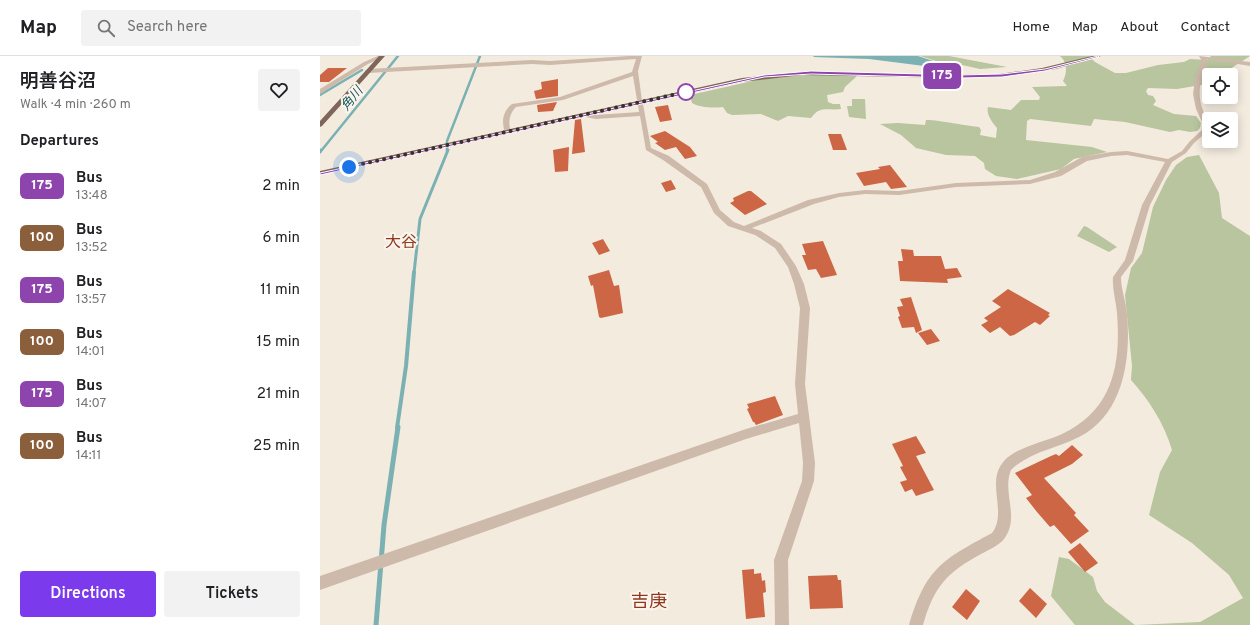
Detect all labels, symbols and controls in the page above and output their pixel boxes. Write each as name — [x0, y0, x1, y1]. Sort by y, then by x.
search box — [81, 10, 361, 46]
text: Map — [20, 16, 57, 40]
icon: search — [95, 17, 117, 39]
text: Search here — [127, 18, 207, 37]
text: Home — [1013, 19, 1050, 36]
text: Map — [1072, 19, 1098, 36]
text: About — [1120, 19, 1159, 36]
text: Contact — [1181, 19, 1230, 36]
line badge: 175 — [919, 63, 965, 89]
text: 175 — [931, 67, 953, 84]
map controls — [1202, 68, 1238, 148]
button: locate — [1202, 68, 1238, 104]
button: heart — [258, 69, 300, 111]
text: 明善谷沼 — [20, 70, 96, 94]
water label: 角川 — [338, 83, 368, 114]
unlabelled marker — [677, 83, 695, 101]
text: Walk · 4 min · 260 m — [20, 97, 131, 113]
button: layers — [1202, 112, 1238, 148]
text: Departures — [20, 132, 99, 151]
your location — [339, 157, 359, 177]
text: Bus — [76, 169, 103, 188]
text: 175 — [31, 177, 53, 194]
text: 2 min — [262, 177, 300, 196]
text: 13:48 — [76, 188, 108, 204]
text: Bus — [76, 221, 103, 240]
text: 100 — [30, 229, 54, 246]
text: 6 min — [263, 229, 300, 248]
district label: 大谷 — [385, 233, 417, 253]
text: 13:52 — [76, 240, 108, 256]
text: Bus — [76, 273, 103, 292]
text: 175 — [31, 281, 53, 298]
text: 11 min — [260, 281, 300, 300]
text: 13:57 — [76, 292, 106, 308]
text: Bus — [76, 325, 103, 344]
text: 100 — [30, 333, 54, 350]
text: 15 min — [257, 333, 300, 352]
text: 14:01 — [76, 344, 105, 360]
text: Bus — [76, 377, 103, 396]
text: 175 — [31, 385, 53, 402]
text: 21 min — [257, 385, 300, 404]
text: 14:07 — [76, 396, 106, 412]
text: Bus — [76, 429, 103, 448]
text: 100 — [30, 437, 54, 454]
text: 25 min — [253, 437, 300, 456]
text: 14:11 — [76, 448, 101, 464]
button: Directions — [20, 571, 156, 617]
button: Tickets — [164, 571, 300, 617]
district label: 吉庚 — [631, 591, 667, 614]

